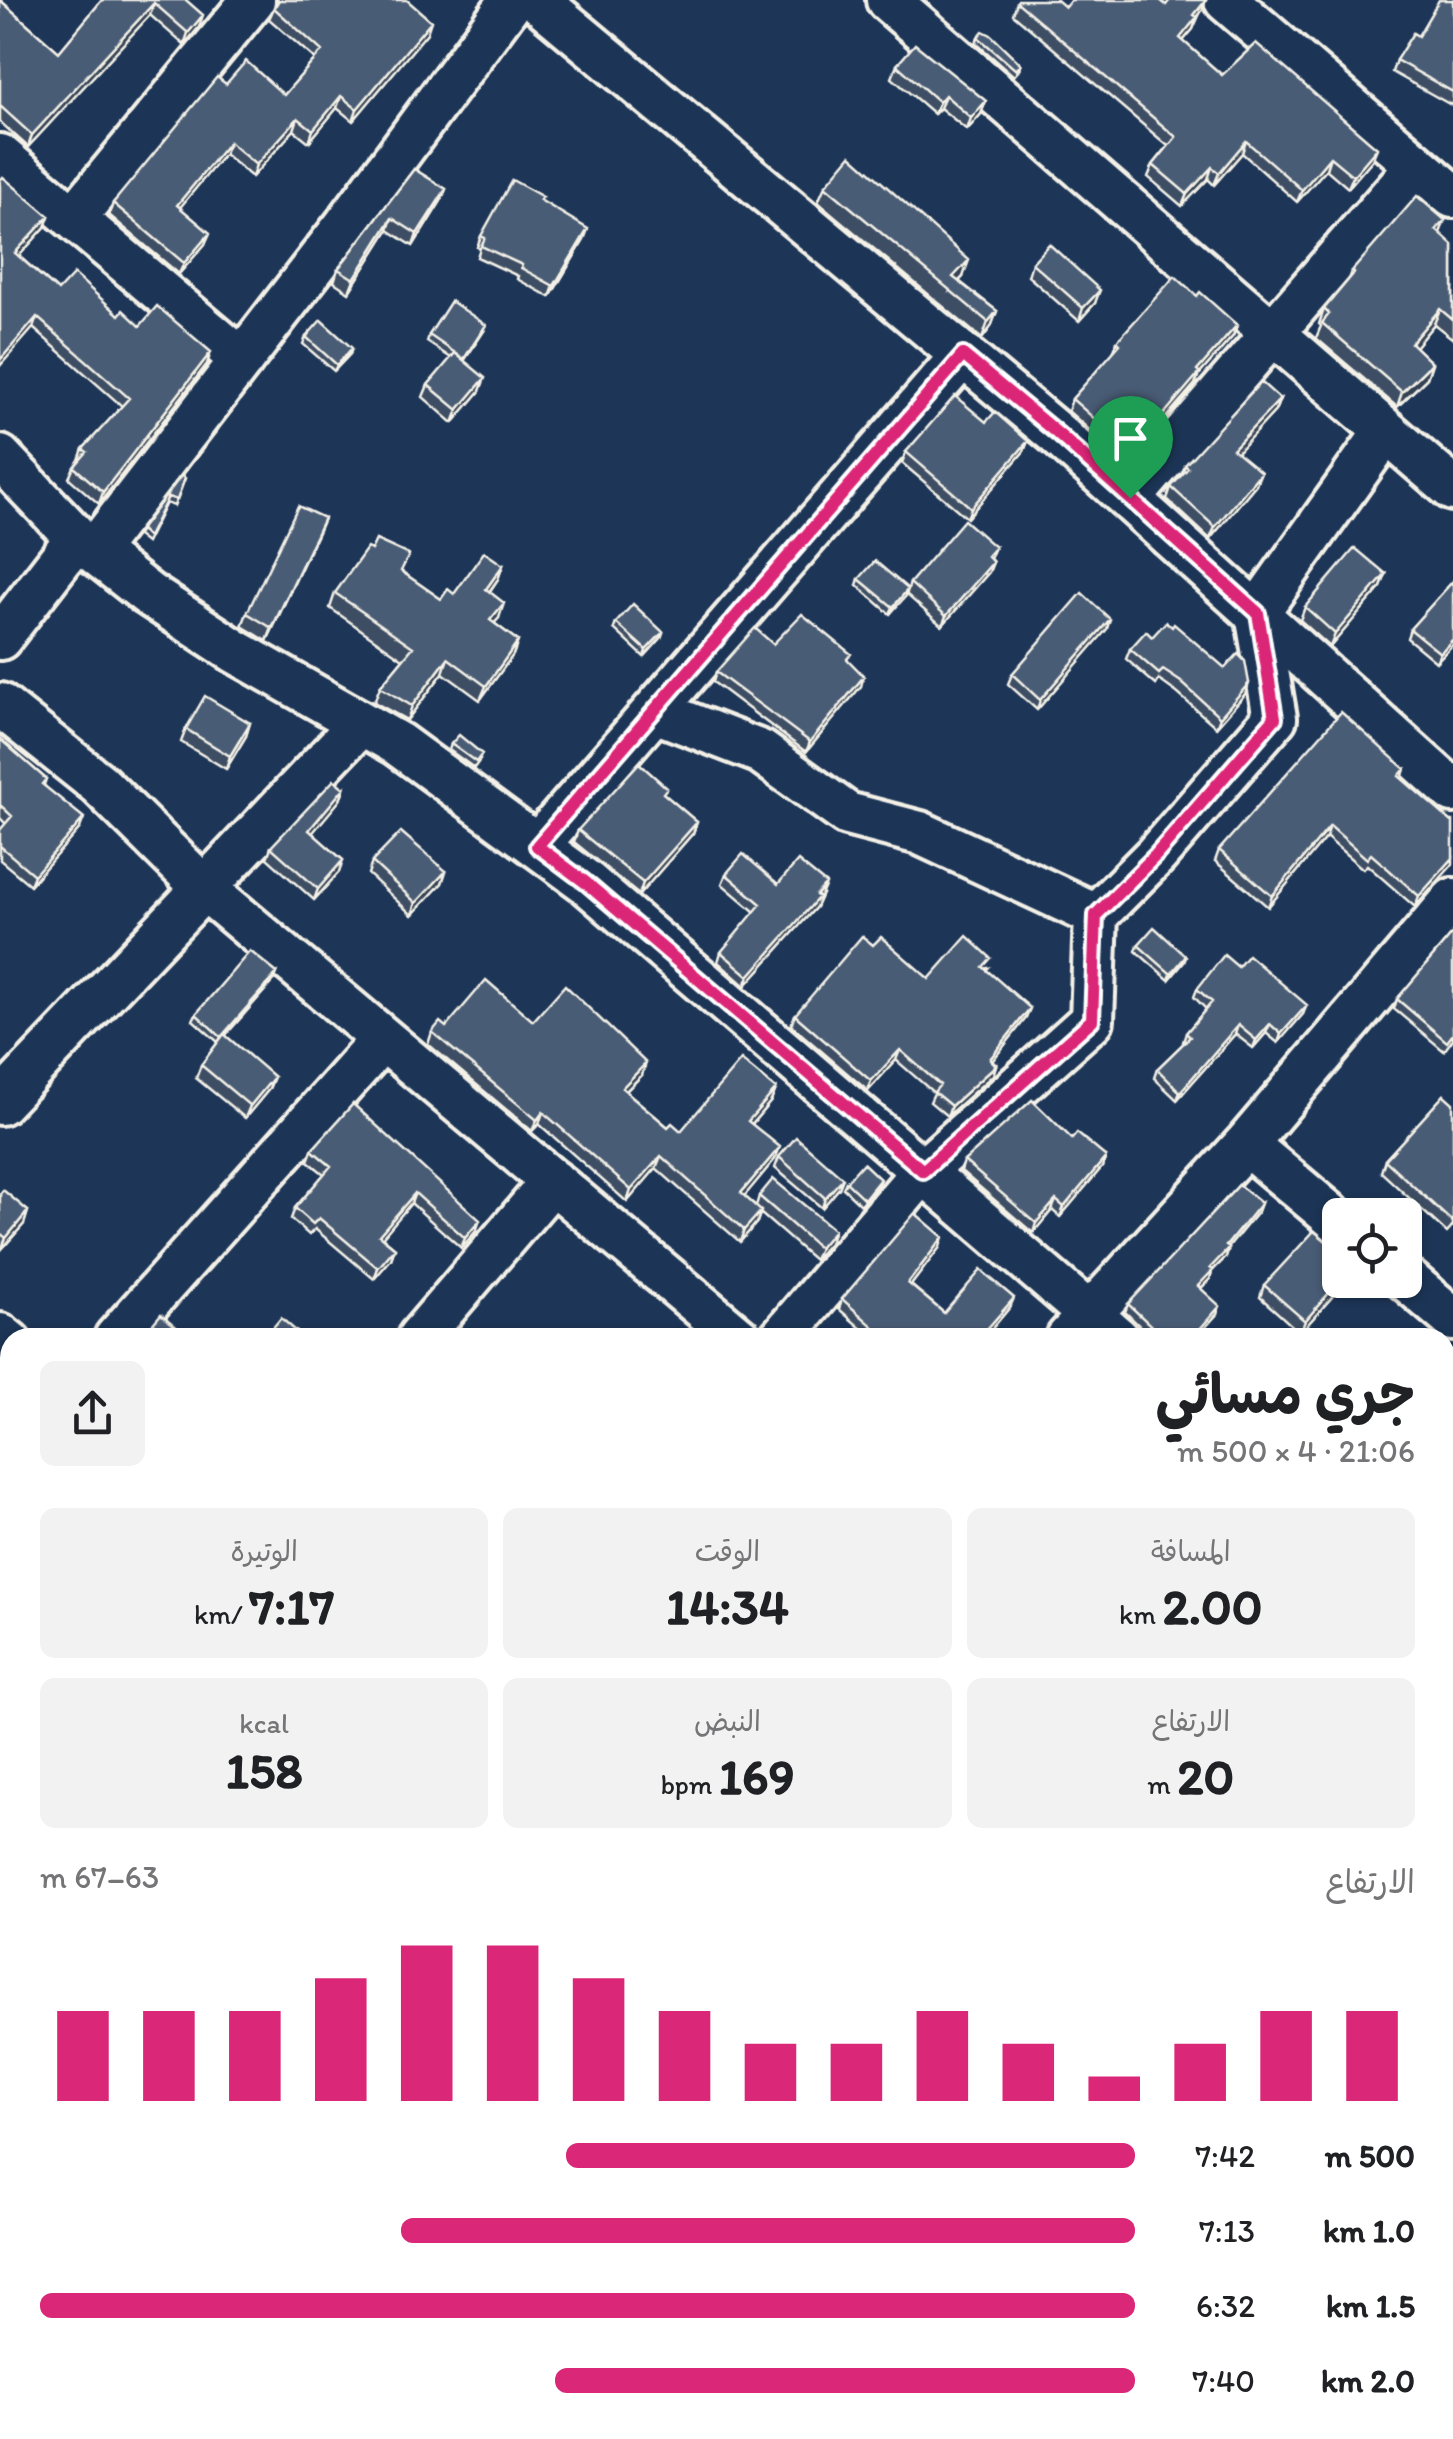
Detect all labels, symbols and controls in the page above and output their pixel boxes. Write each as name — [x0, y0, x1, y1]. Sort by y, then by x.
pin — [1088, 396, 1173, 499]
icon: arrive — [1103, 411, 1158, 466]
map controls — [1322, 1198, 1422, 1298]
button: locate — [1322, 1198, 1422, 1298]
button: share — [40, 1361, 145, 1466]
text: جري مسائي — [1155, 1361, 1415, 1427]
text: 21:06 · 4 × 500 m — [1177, 1432, 1415, 1470]
text: الوتيرة — [230, 1534, 298, 1568]
text: الوقت — [695, 1534, 760, 1568]
text: المسافة — [1151, 1534, 1231, 1568]
text: 7:17 — [249, 1576, 334, 1637]
text: 14:34 — [666, 1576, 789, 1637]
text: 2.00 — [1162, 1576, 1263, 1637]
text: /km — [194, 1597, 249, 1631]
text: km — [1119, 1597, 1162, 1631]
text: النبض — [694, 1704, 761, 1738]
text: الارتفاع — [1152, 1704, 1230, 1738]
text: kcal — [239, 1706, 289, 1740]
text: 158 — [226, 1740, 303, 1801]
text: 169 — [719, 1746, 795, 1807]
text: 20 — [1177, 1746, 1234, 1807]
text: bpm — [660, 1767, 719, 1801]
text: m — [1147, 1767, 1177, 1801]
text: 63–67 m — [40, 1858, 159, 1896]
text: الارتفاع — [1325, 1863, 1415, 1901]
text: 7:42 — [1195, 2137, 1255, 2175]
text: 500 m — [1325, 2137, 1415, 2175]
text: 7:13 — [1199, 2212, 1255, 2250]
text: 1.0 km — [1323, 2212, 1415, 2250]
text: 6:32 — [1196, 2287, 1255, 2325]
text: 1.5 km — [1326, 2287, 1415, 2325]
text: 7:40 — [1192, 2362, 1255, 2400]
text: 2.0 km — [1321, 2362, 1415, 2400]

